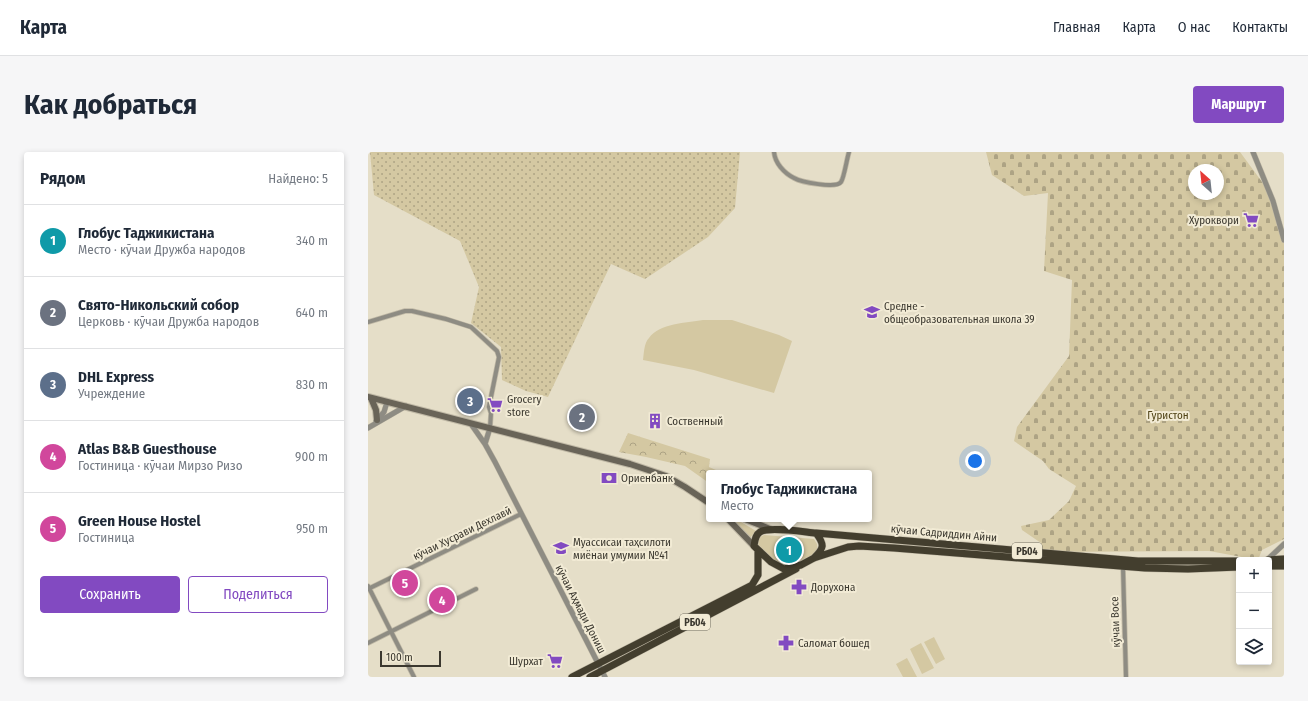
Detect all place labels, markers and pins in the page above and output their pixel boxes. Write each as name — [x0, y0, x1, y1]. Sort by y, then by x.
supermarket icon: Хуроквори — [1242, 211, 1260, 229]
place label: Хуроквори — [1189, 214, 1239, 227]
place label: Средне - общеобразовательная школа 39 — [884, 300, 1035, 326]
school or university icon: Средне - общеобразовательная школа 39 — [863, 303, 881, 321]
pin: 3 — [457, 386, 483, 416]
place label: Grocery store — [507, 393, 541, 419]
supermarket icon: Grocery store — [486, 396, 504, 414]
pin: 2 — [569, 402, 595, 432]
building icon: Соственный — [646, 412, 664, 430]
place label: Соственный — [667, 415, 723, 428]
bank icon: Ориенбанк — [600, 469, 618, 487]
place label: Ориенбанк — [621, 472, 674, 485]
pin: 1 — [776, 535, 802, 565]
place label: Муассисаи таҳсилоти миёнаи умумии №41 — [573, 536, 671, 562]
school or university icon: Муассисаи таҳсилоти миёнаи умумии №41 — [552, 539, 570, 557]
pin: 5 — [392, 568, 418, 598]
pharmacy icon: Дорухона — [790, 578, 808, 596]
place label: Дорухона — [810, 581, 855, 594]
pin: 4 — [429, 585, 455, 615]
pharmacy icon: Саломат бошед — [777, 634, 795, 652]
place label: Саломат бошед — [798, 637, 870, 650]
supermarket icon: Шурхат — [546, 652, 564, 670]
place label: Шурхат — [509, 655, 544, 668]

